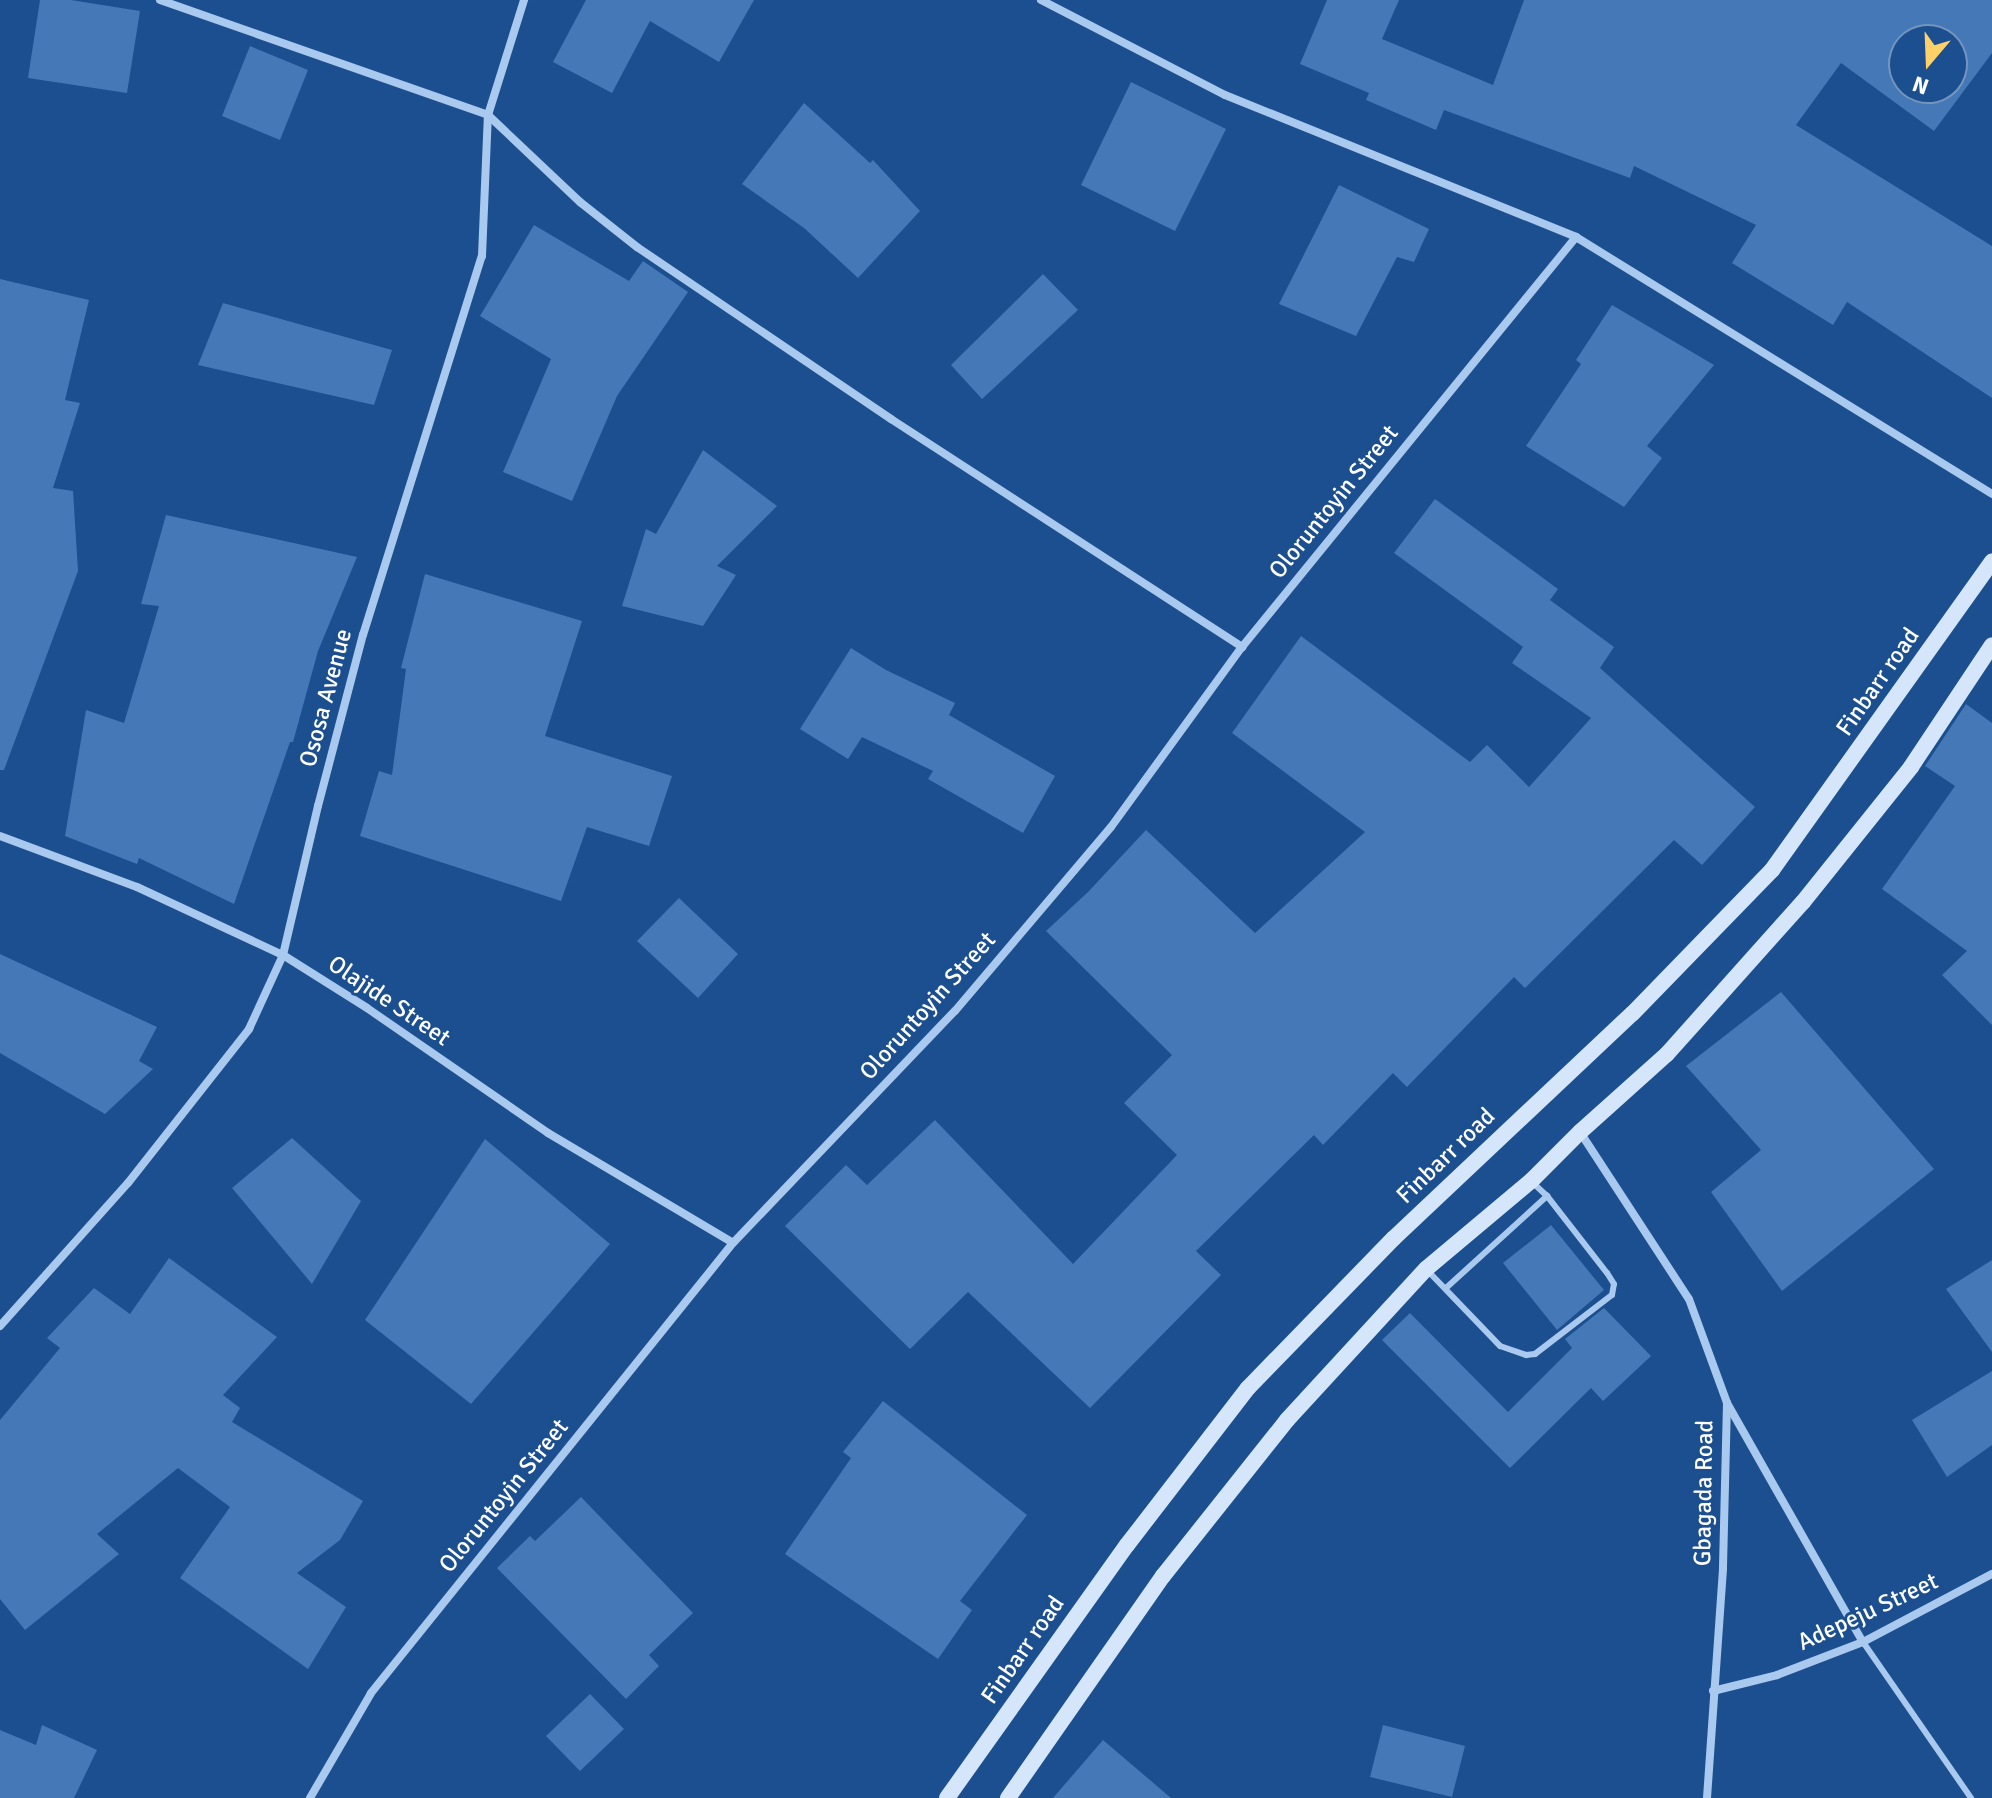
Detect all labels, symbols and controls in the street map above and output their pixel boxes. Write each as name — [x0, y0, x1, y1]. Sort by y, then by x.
north arrow — [1888, 24, 1968, 104]
text: N — [1909, 70, 1932, 101]
street label: Oloruntoyin Street — [1263, 419, 1405, 585]
street label: Finbarr road — [1830, 622, 1926, 742]
street label: Ososa Avenue — [294, 626, 358, 770]
street label: Oloruntoyin Street — [854, 926, 1002, 1086]
street label: Olajide Street — [323, 950, 455, 1052]
street label: Finbarr road — [1391, 1102, 1501, 1210]
street label: Oloruntoyin Street — [433, 1413, 575, 1579]
street label: Gbagada Road — [1688, 1420, 1720, 1566]
street label: Adepeju Street — [1793, 1567, 1943, 1657]
street label: Finbarr road — [975, 1590, 1071, 1710]

